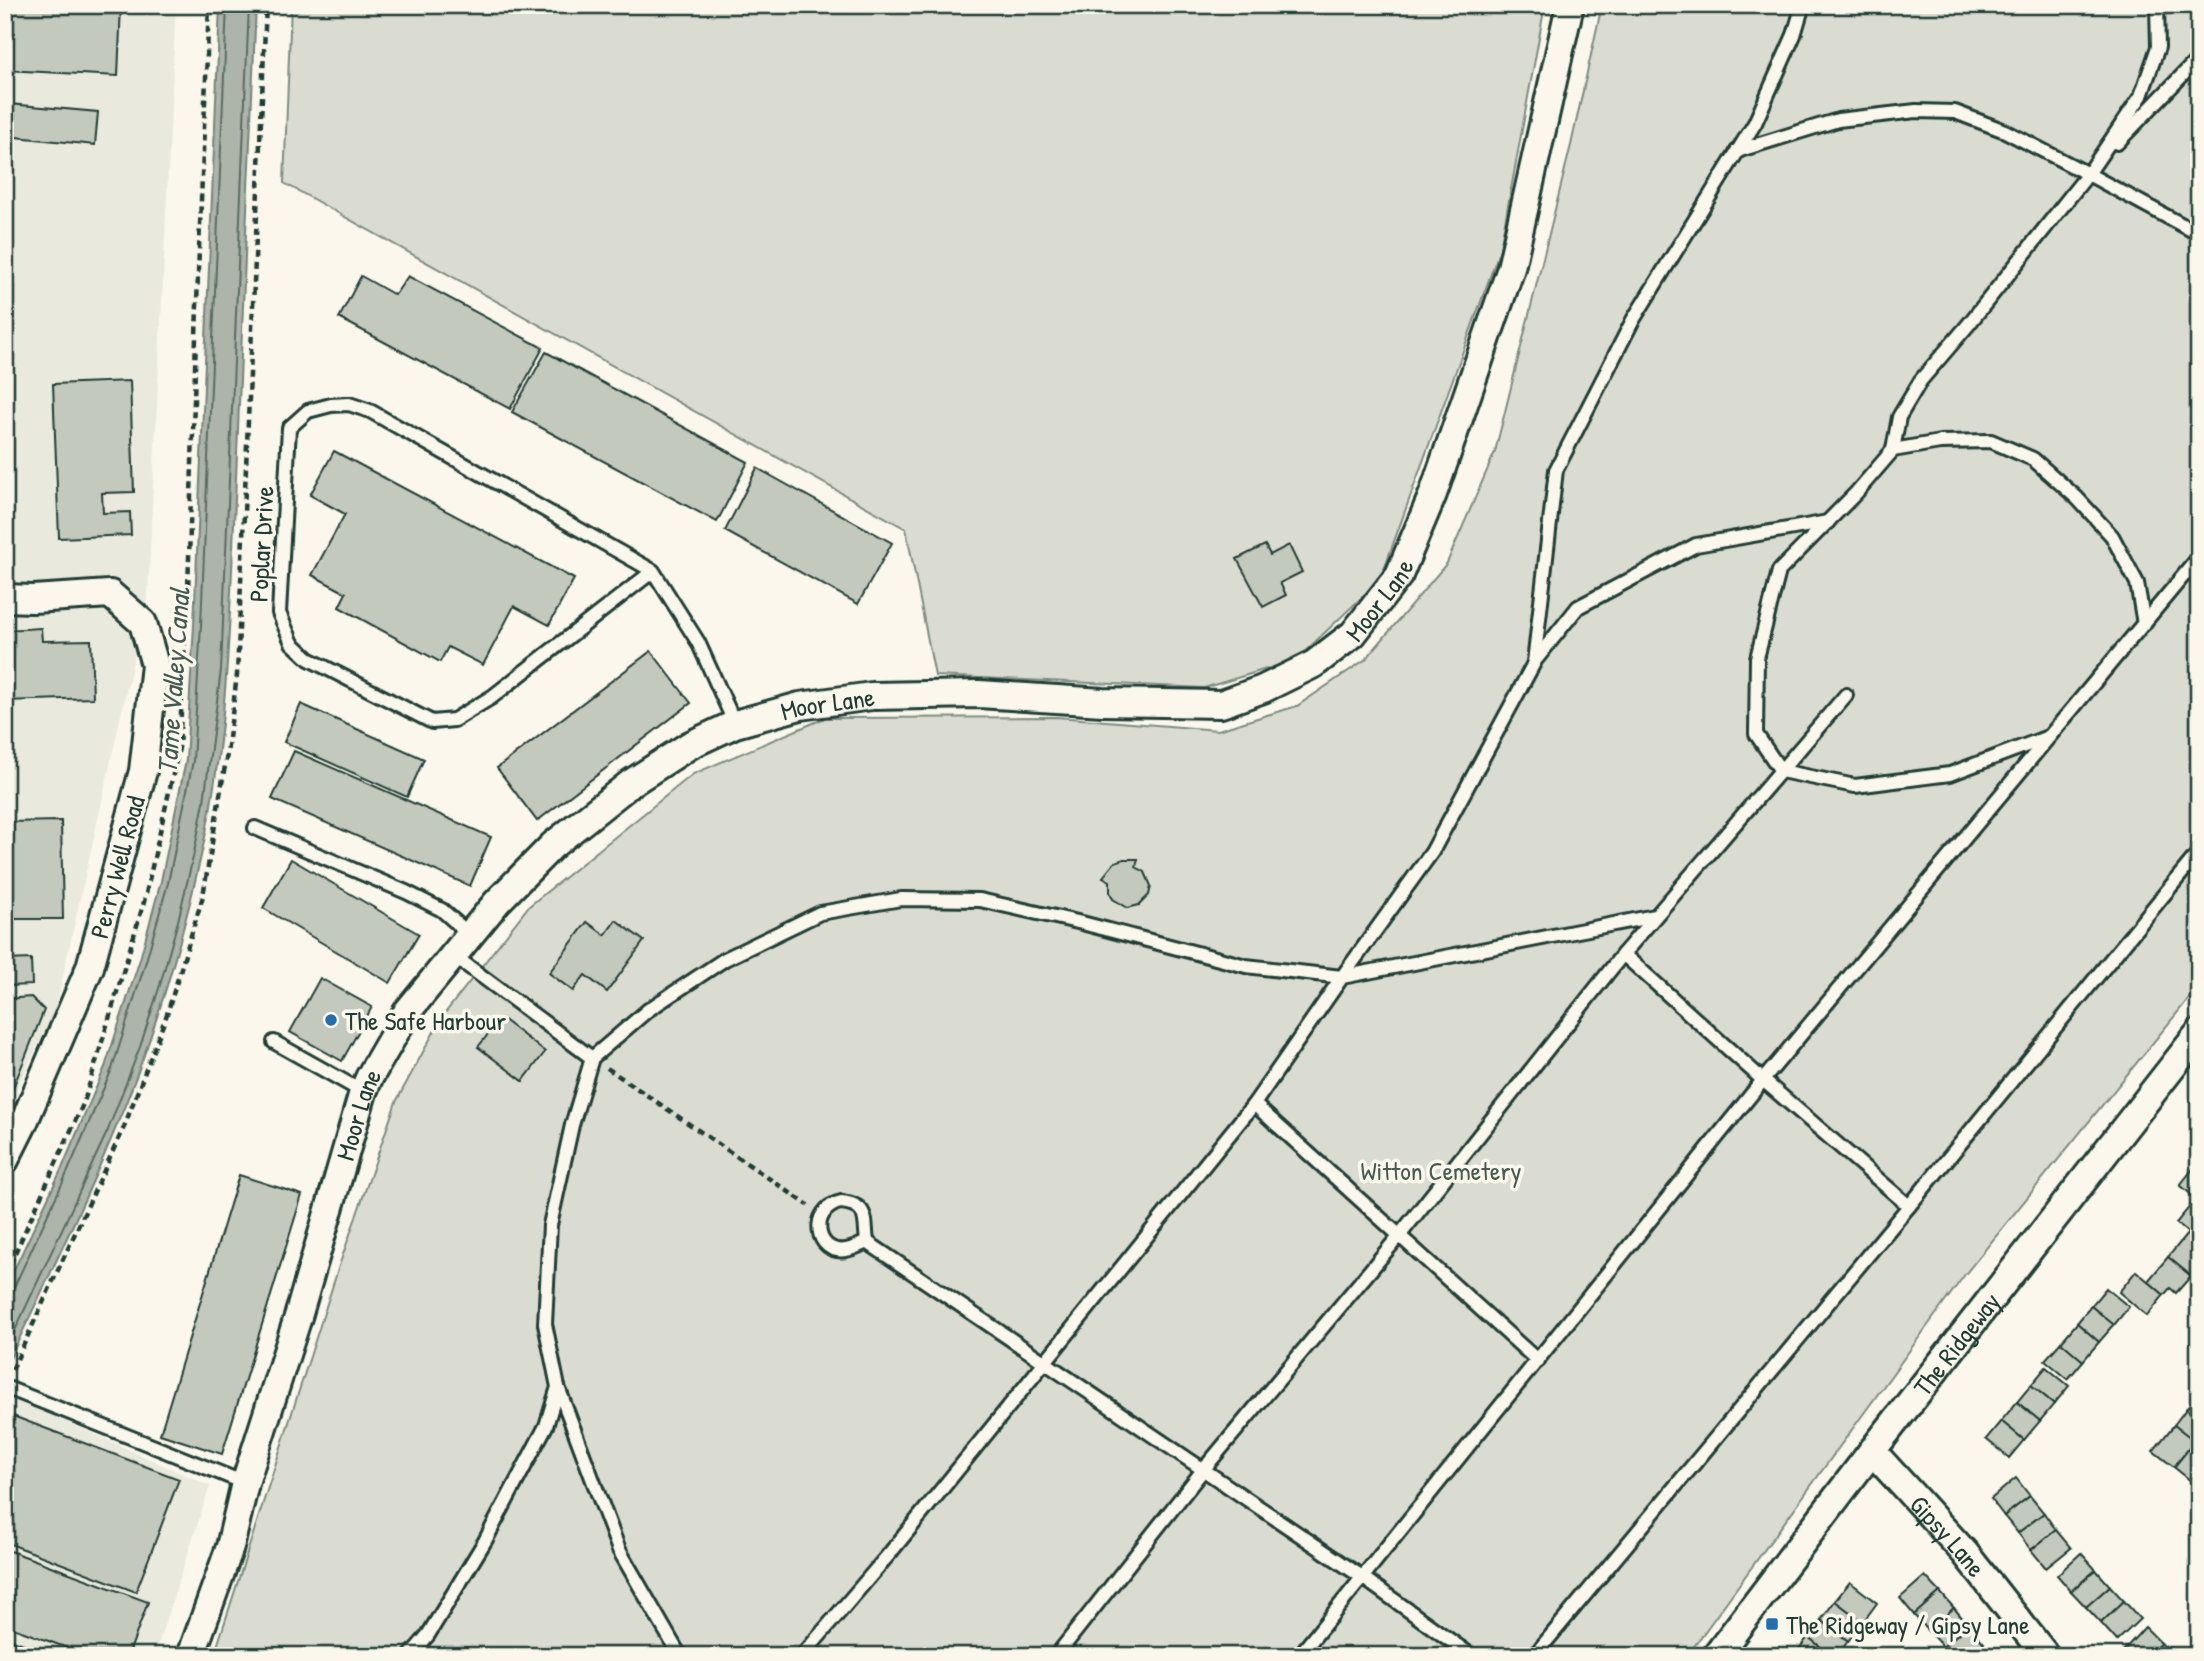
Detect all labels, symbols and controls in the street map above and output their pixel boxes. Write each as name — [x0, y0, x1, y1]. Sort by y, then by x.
street label: Poplar Drive — [240, 485, 282, 603]
street label: Moor Lane — [1337, 554, 1421, 648]
water label: Tame Valley Canal — [148, 585, 199, 775]
street label: Moor Lane — [777, 678, 877, 728]
street label: Perry Well Road — [81, 792, 153, 942]
place label: The Safe Harbour — [345, 1003, 506, 1038]
marker: The Safe Harbour — [323, 1012, 339, 1028]
street label: Moor Lane — [327, 1061, 389, 1164]
park label: Witton Cemetery — [1361, 1153, 1521, 1188]
street label: The Ridgeway — [1905, 1285, 2008, 1403]
street label: Gipsy Lane — [1903, 1487, 1994, 1584]
place label: The Ridgeway / Gipsy Lane — [1786, 1607, 2030, 1642]
marker: The Ridgeway / Gipsy Lane — [1764, 1616, 1780, 1632]

